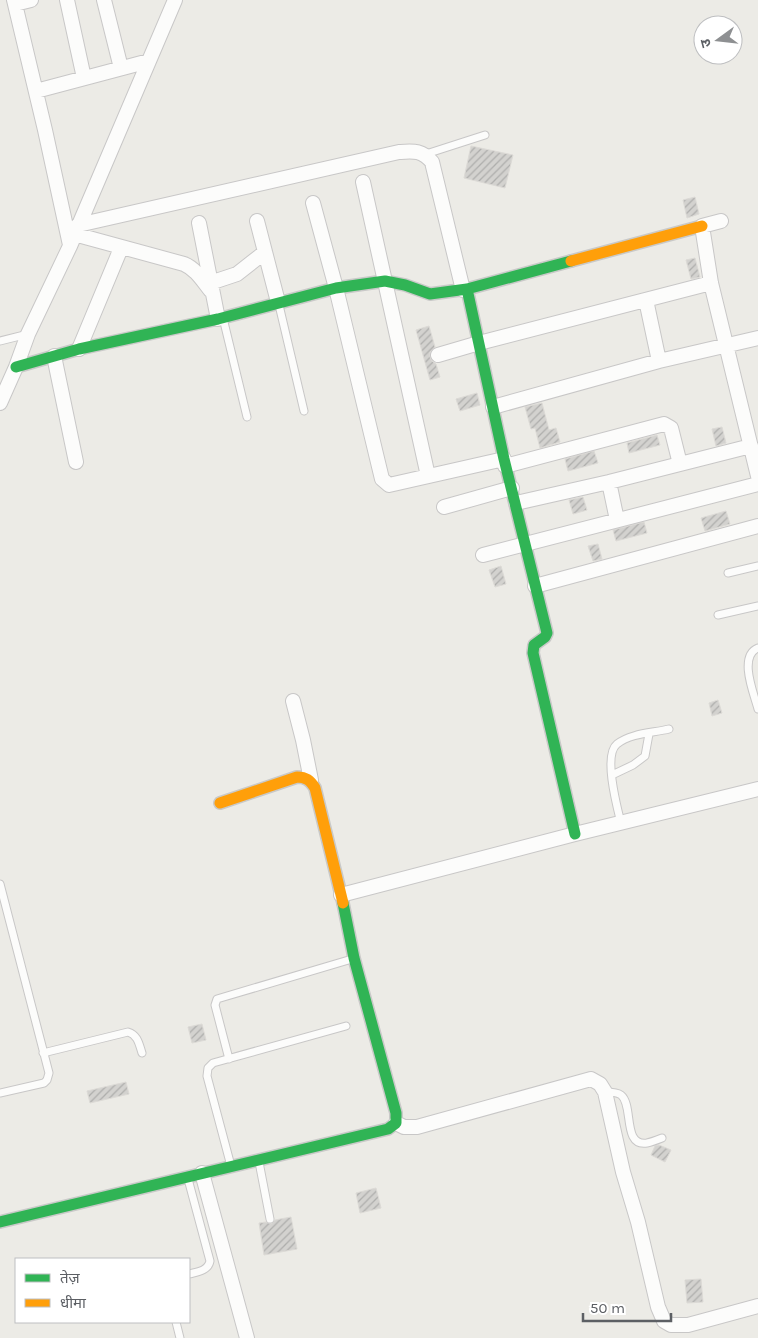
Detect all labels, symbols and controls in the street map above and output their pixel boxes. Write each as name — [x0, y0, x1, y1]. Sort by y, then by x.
north arrow — [693, 15, 743, 65]
text: उ — [696, 36, 715, 49]
legend — [15, 1258, 190, 1323]
text: तेज़ — [60, 1269, 81, 1287]
scale bar — [583, 1290, 670, 1322]
text: धीमा — [60, 1294, 87, 1312]
text: 50 m — [590, 1299, 625, 1317]

